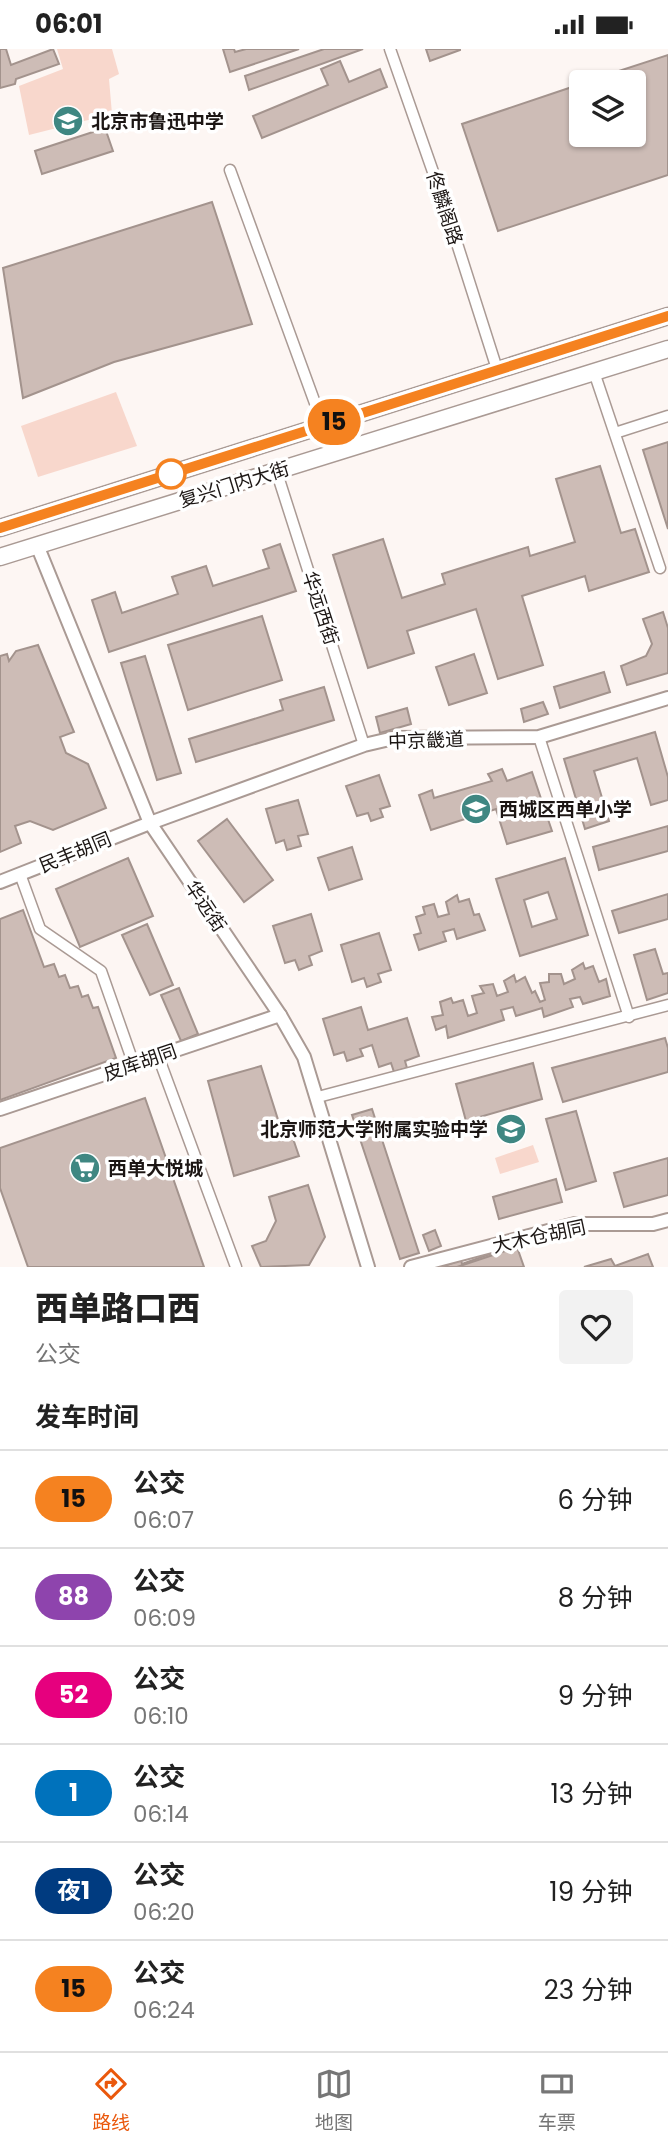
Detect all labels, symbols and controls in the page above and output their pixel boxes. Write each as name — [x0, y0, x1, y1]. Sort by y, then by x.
text: 06:01 — [35, 6, 103, 42]
map controls — [569, 70, 646, 147]
button: layers — [569, 70, 646, 147]
school or university icon: 北京市鲁迅中学 — [51, 104, 85, 138]
place label: 北京市鲁迅中学 — [91, 108, 224, 135]
street label: 佟麟阁路 — [420, 168, 469, 248]
line badge: 15 — [302, 399, 366, 445]
text: 15 — [322, 405, 346, 438]
street label: 复兴门内大街 — [176, 455, 293, 514]
unlabelled marker — [156, 459, 186, 489]
street label: 华远西街 — [296, 568, 345, 648]
street label: 中京畿道 — [388, 726, 464, 755]
school or university icon: 西城区西单小学 — [459, 792, 493, 826]
place label: 西城区西单小学 — [499, 796, 632, 823]
street label: 民丰胡同 — [35, 826, 115, 879]
street label: 华远街 — [178, 875, 233, 937]
street label: 皮库胡同 — [100, 1037, 180, 1088]
school or university icon: 北京师范大学附属实验中学 — [494, 1112, 528, 1146]
place label: 北京师范大学附属实验中学 — [260, 1116, 488, 1143]
supermarket icon: 西单大悦城 — [68, 1151, 102, 1185]
place label: 西单大悦城 — [108, 1155, 203, 1182]
street label: 大木仓胡同 — [490, 1213, 588, 1260]
text: 西单路口西 — [35, 1285, 200, 1332]
button: heart — [559, 1290, 633, 1364]
text: 公交 — [35, 1338, 81, 1370]
text: 发车时间 — [35, 1399, 139, 1435]
text: 公交 — [133, 1465, 185, 1501]
text: 15 — [61, 1482, 86, 1515]
text: 6 分钟 — [558, 1482, 633, 1518]
text: 06:07 — [133, 1504, 194, 1536]
text: 公交 — [133, 1563, 185, 1599]
text: 88 — [58, 1580, 89, 1613]
text: 8 分钟 — [558, 1580, 633, 1616]
text: 06:09 — [133, 1602, 196, 1634]
text: 公交 — [133, 1661, 185, 1697]
text: 52 — [59, 1678, 88, 1711]
text: 9 分钟 — [558, 1678, 633, 1714]
text: 06:10 — [133, 1700, 189, 1732]
text: 公交 — [133, 1759, 185, 1795]
text: 1 — [69, 1776, 78, 1809]
text: 13 分钟 — [550, 1776, 633, 1812]
text: 06:14 — [133, 1798, 189, 1830]
text: 公交 — [133, 1857, 185, 1893]
text: 夜1 — [57, 1874, 90, 1907]
text: 19 分钟 — [549, 1874, 633, 1910]
text: 06:20 — [133, 1896, 195, 1928]
text: 公交 — [133, 1955, 185, 1991]
text: 15 — [61, 1972, 86, 2005]
text: 23 分钟 — [544, 1972, 633, 2008]
text: 06:24 — [133, 1994, 195, 2026]
tab: 路线 — [92, 2065, 130, 2137]
tab: 地图 — [315, 2065, 353, 2137]
tab: 车票 — [538, 2065, 576, 2137]

